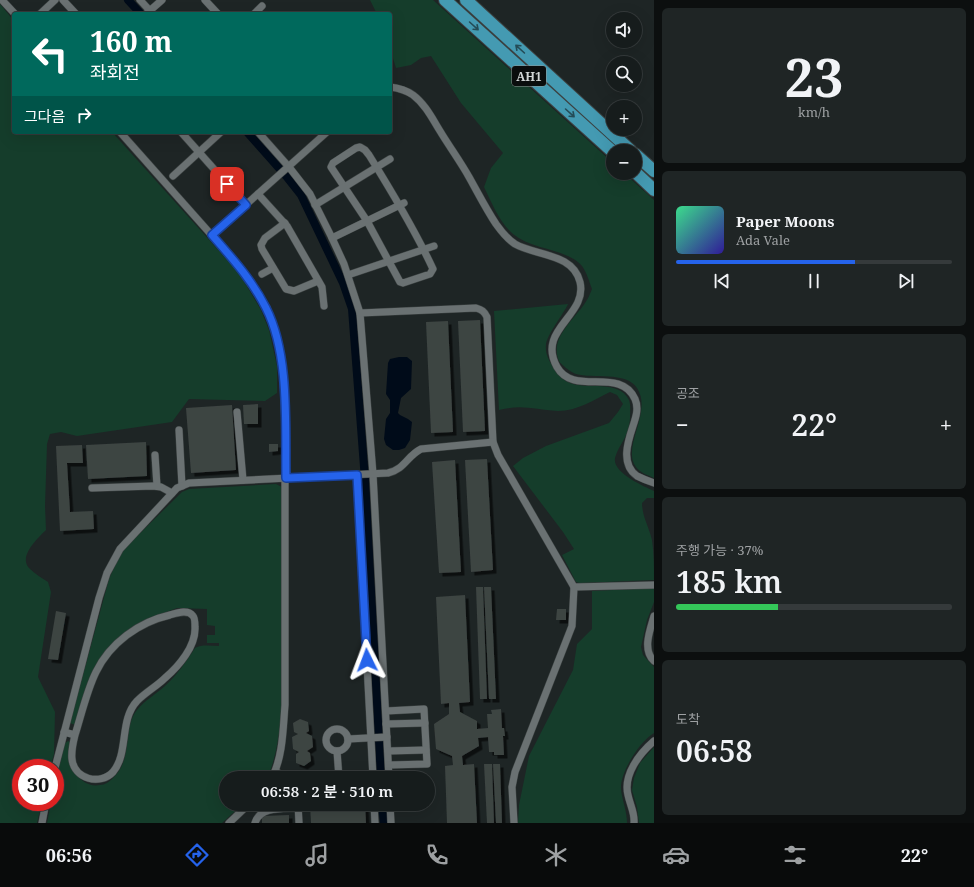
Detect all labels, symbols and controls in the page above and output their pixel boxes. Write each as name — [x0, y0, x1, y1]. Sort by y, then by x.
map controls — [606, 12, 642, 180]
button: sound — [606, 12, 642, 48]
one-way arrow — [469, 21, 479, 31]
text: 160 m — [90, 22, 172, 60]
icon: left — [24, 28, 76, 80]
text: 23 — [785, 41, 843, 112]
one-way arrow — [514, 45, 525, 54]
button: search — [606, 56, 642, 92]
text: 좌회전 — [90, 60, 140, 84]
road number: AH1 — [512, 66, 546, 86]
button: + — [606, 100, 642, 136]
text: km/h — [798, 103, 830, 121]
icon: right — [73, 104, 95, 126]
text: 그다음 — [24, 106, 65, 126]
one-way arrow — [565, 109, 575, 118]
button: − — [606, 144, 642, 180]
pin — [210, 167, 244, 201]
icon: arrive — [216, 173, 238, 195]
text: Paper Moons — [736, 211, 835, 231]
text: Ada Vale — [736, 231, 790, 249]
icon: previous — [711, 270, 733, 292]
icon: pause — [803, 270, 825, 292]
icon: next — [895, 270, 917, 292]
text: 공조 — [676, 384, 700, 402]
text: 22° — [791, 404, 837, 445]
text: − — [676, 409, 689, 439]
text: + — [940, 409, 952, 439]
text: 주행 가능 · 37% — [676, 541, 763, 559]
text: 185 km — [676, 561, 782, 602]
position arrow — [346, 639, 388, 681]
text: 도착 — [676, 710, 700, 728]
text: 06:58 — [676, 730, 752, 771]
speed limit sign: 30 — [12, 759, 64, 811]
text: 06:58 · 2 분 · 510 m — [261, 781, 393, 801]
icon: directions — [183, 841, 211, 869]
icon: music — [303, 841, 331, 869]
icon: phone — [423, 841, 451, 869]
icon: climate — [542, 841, 570, 869]
icon: car — [662, 841, 690, 869]
icon: filters — [781, 841, 809, 869]
text: 06:56 — [46, 843, 92, 867]
text: 22° — [901, 843, 928, 867]

